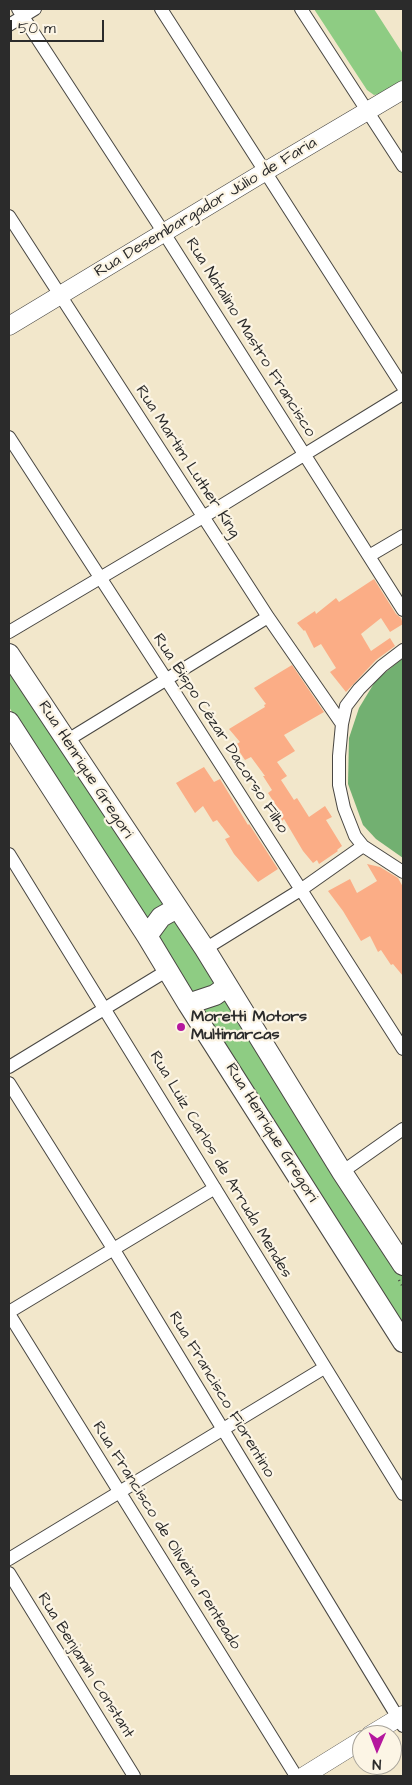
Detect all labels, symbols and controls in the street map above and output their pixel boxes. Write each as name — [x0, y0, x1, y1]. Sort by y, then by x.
scale bar — [12, 10, 106, 42]
text: 50 m — [18, 18, 56, 39]
street label: Rua Desembargador Júlio de Faria — [91, 134, 321, 282]
street label: Rua Natalino Mastro Francisco — [181, 235, 319, 441]
street label: Rua Martim Luther King — [131, 382, 243, 542]
street label: Rua Bispo Cézar Dacorso Filho — [148, 631, 292, 837]
street label: Rua Henrique Gregori — [33, 698, 137, 842]
place label: Moretti Motors Multimarcas — [191, 1008, 307, 1046]
marker: Moretti Motors Multimarcas — [175, 1021, 187, 1033]
street label: Rua Luiz Carlos de Arruda Mendes — [145, 1048, 295, 1282]
street label: Rua Henrique Gregori — [220, 1060, 322, 1206]
street label: Rua Francisco Fiorentino — [164, 1309, 278, 1481]
street label: Rua Francisco de Oliveira Penteado — [88, 1418, 244, 1654]
street label: Rua Benjamin Constant — [32, 1590, 138, 1742]
north arrow — [352, 1725, 402, 1775]
text: N — [372, 1754, 381, 1774]

